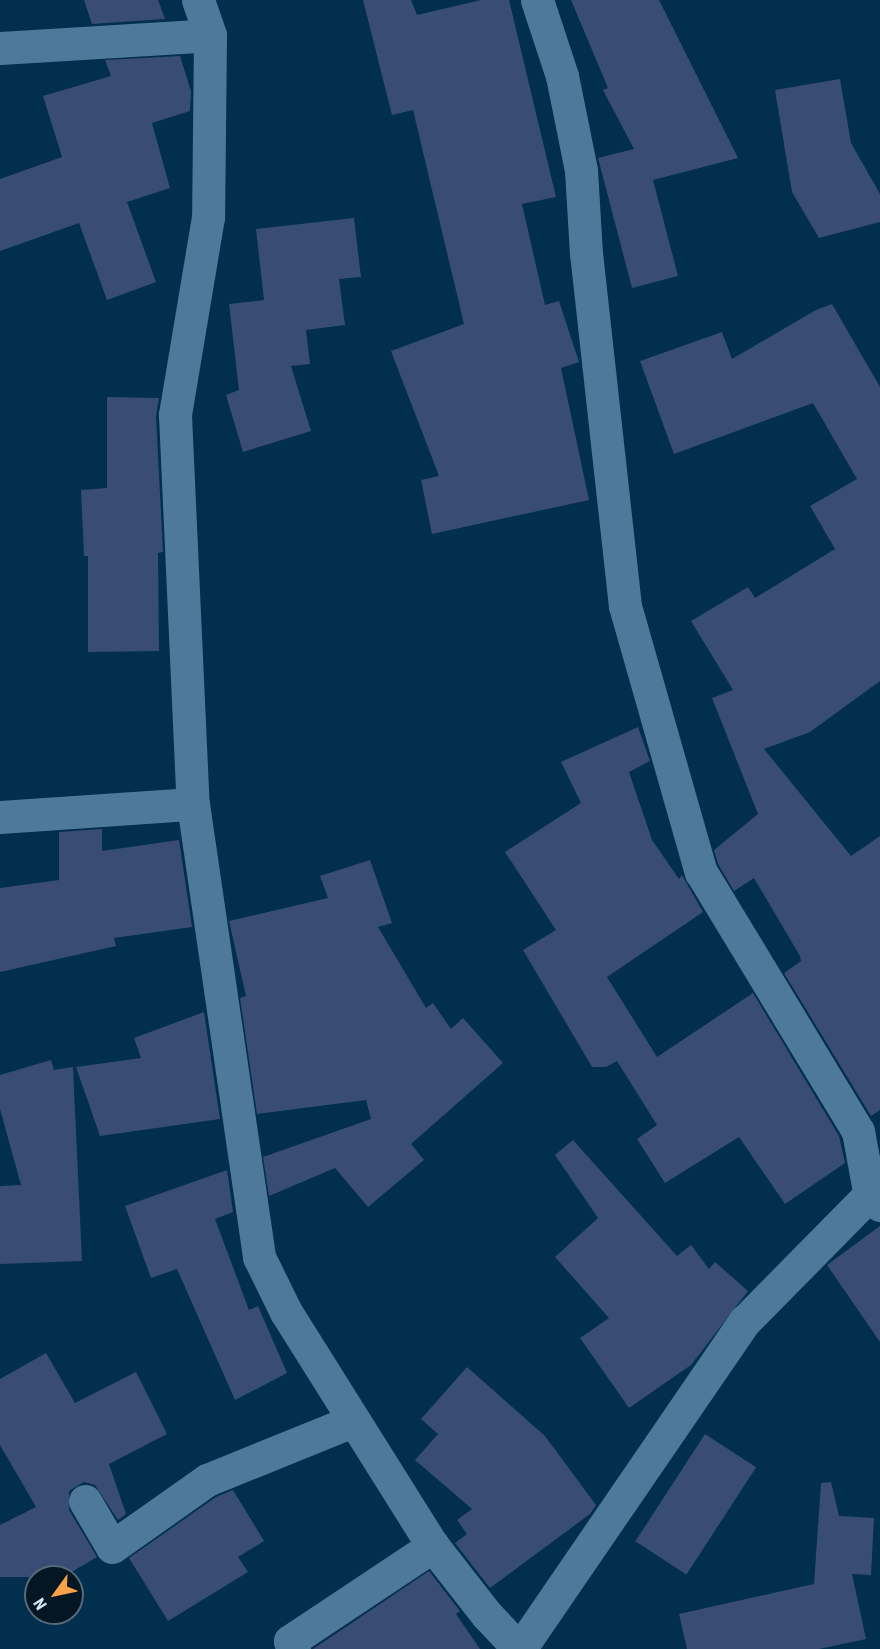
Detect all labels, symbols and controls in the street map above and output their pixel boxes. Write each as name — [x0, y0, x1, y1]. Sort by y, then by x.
north arrow — [24, 1565, 84, 1625]
text: N — [30, 1595, 51, 1613]

